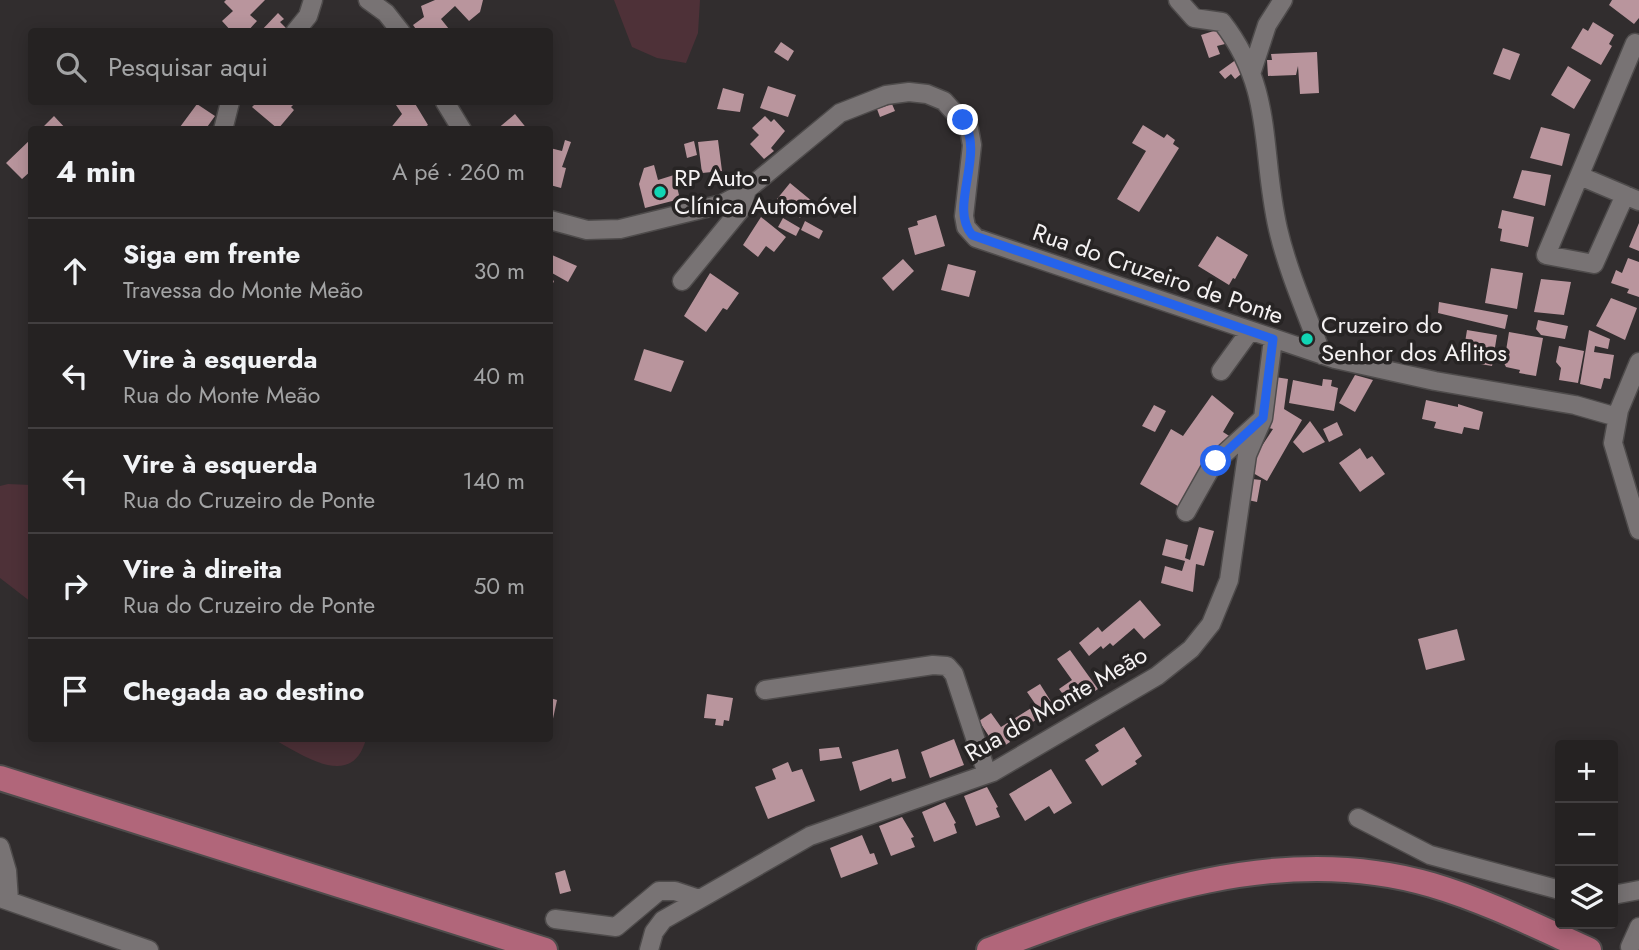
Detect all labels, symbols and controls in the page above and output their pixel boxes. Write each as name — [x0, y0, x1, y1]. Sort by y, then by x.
search box — [28, 28, 553, 105]
icon: search — [52, 48, 90, 86]
text: Pesquisar aqui — [108, 48, 268, 86]
route end — [947, 104, 978, 135]
text: 4 min — [56, 150, 136, 193]
text: A pé · 260 m — [392, 155, 525, 189]
place label: RP Auto - Clínica Automóvel — [674, 160, 858, 223]
marker: RP Auto - Clínica Automóvel — [652, 184, 668, 200]
street label: Rua do Cruzeiro de Ponte — [1028, 214, 1288, 333]
text: Siga em frente — [123, 235, 300, 273]
icon: ahead — [56, 252, 94, 290]
text: 30 m — [474, 254, 525, 288]
text: Travessa do Monte Meão — [123, 273, 363, 307]
place label: Cruzeiro do Senhor dos Aflitos — [1321, 307, 1507, 370]
marker: Cruzeiro do Senhor dos Aflitos — [1299, 331, 1315, 347]
text: Vire à esquerda — [123, 340, 318, 378]
icon: left — [56, 357, 94, 395]
text: 40 m — [473, 359, 525, 393]
text: Rua do Monte Meão — [123, 378, 320, 412]
text: Vire à esquerda — [123, 445, 318, 483]
route start — [1200, 445, 1231, 476]
icon: left — [56, 462, 94, 500]
text: 140 m — [463, 464, 525, 498]
text: Rua do Cruzeiro de Ponte — [123, 483, 375, 517]
text: Vire à direita — [123, 550, 282, 588]
icon: right — [56, 567, 94, 605]
text: 50 m — [473, 569, 525, 603]
text: Rua do Cruzeiro de Ponte — [123, 588, 375, 622]
street label: Rua do Monte Meão — [958, 637, 1154, 770]
icon: arrive — [56, 672, 94, 710]
text: Chegada ao destino — [123, 672, 364, 710]
map controls — [1555, 740, 1618, 929]
button: + — [1555, 740, 1618, 803]
button: − — [1555, 803, 1618, 866]
button: layers — [1555, 866, 1618, 929]

